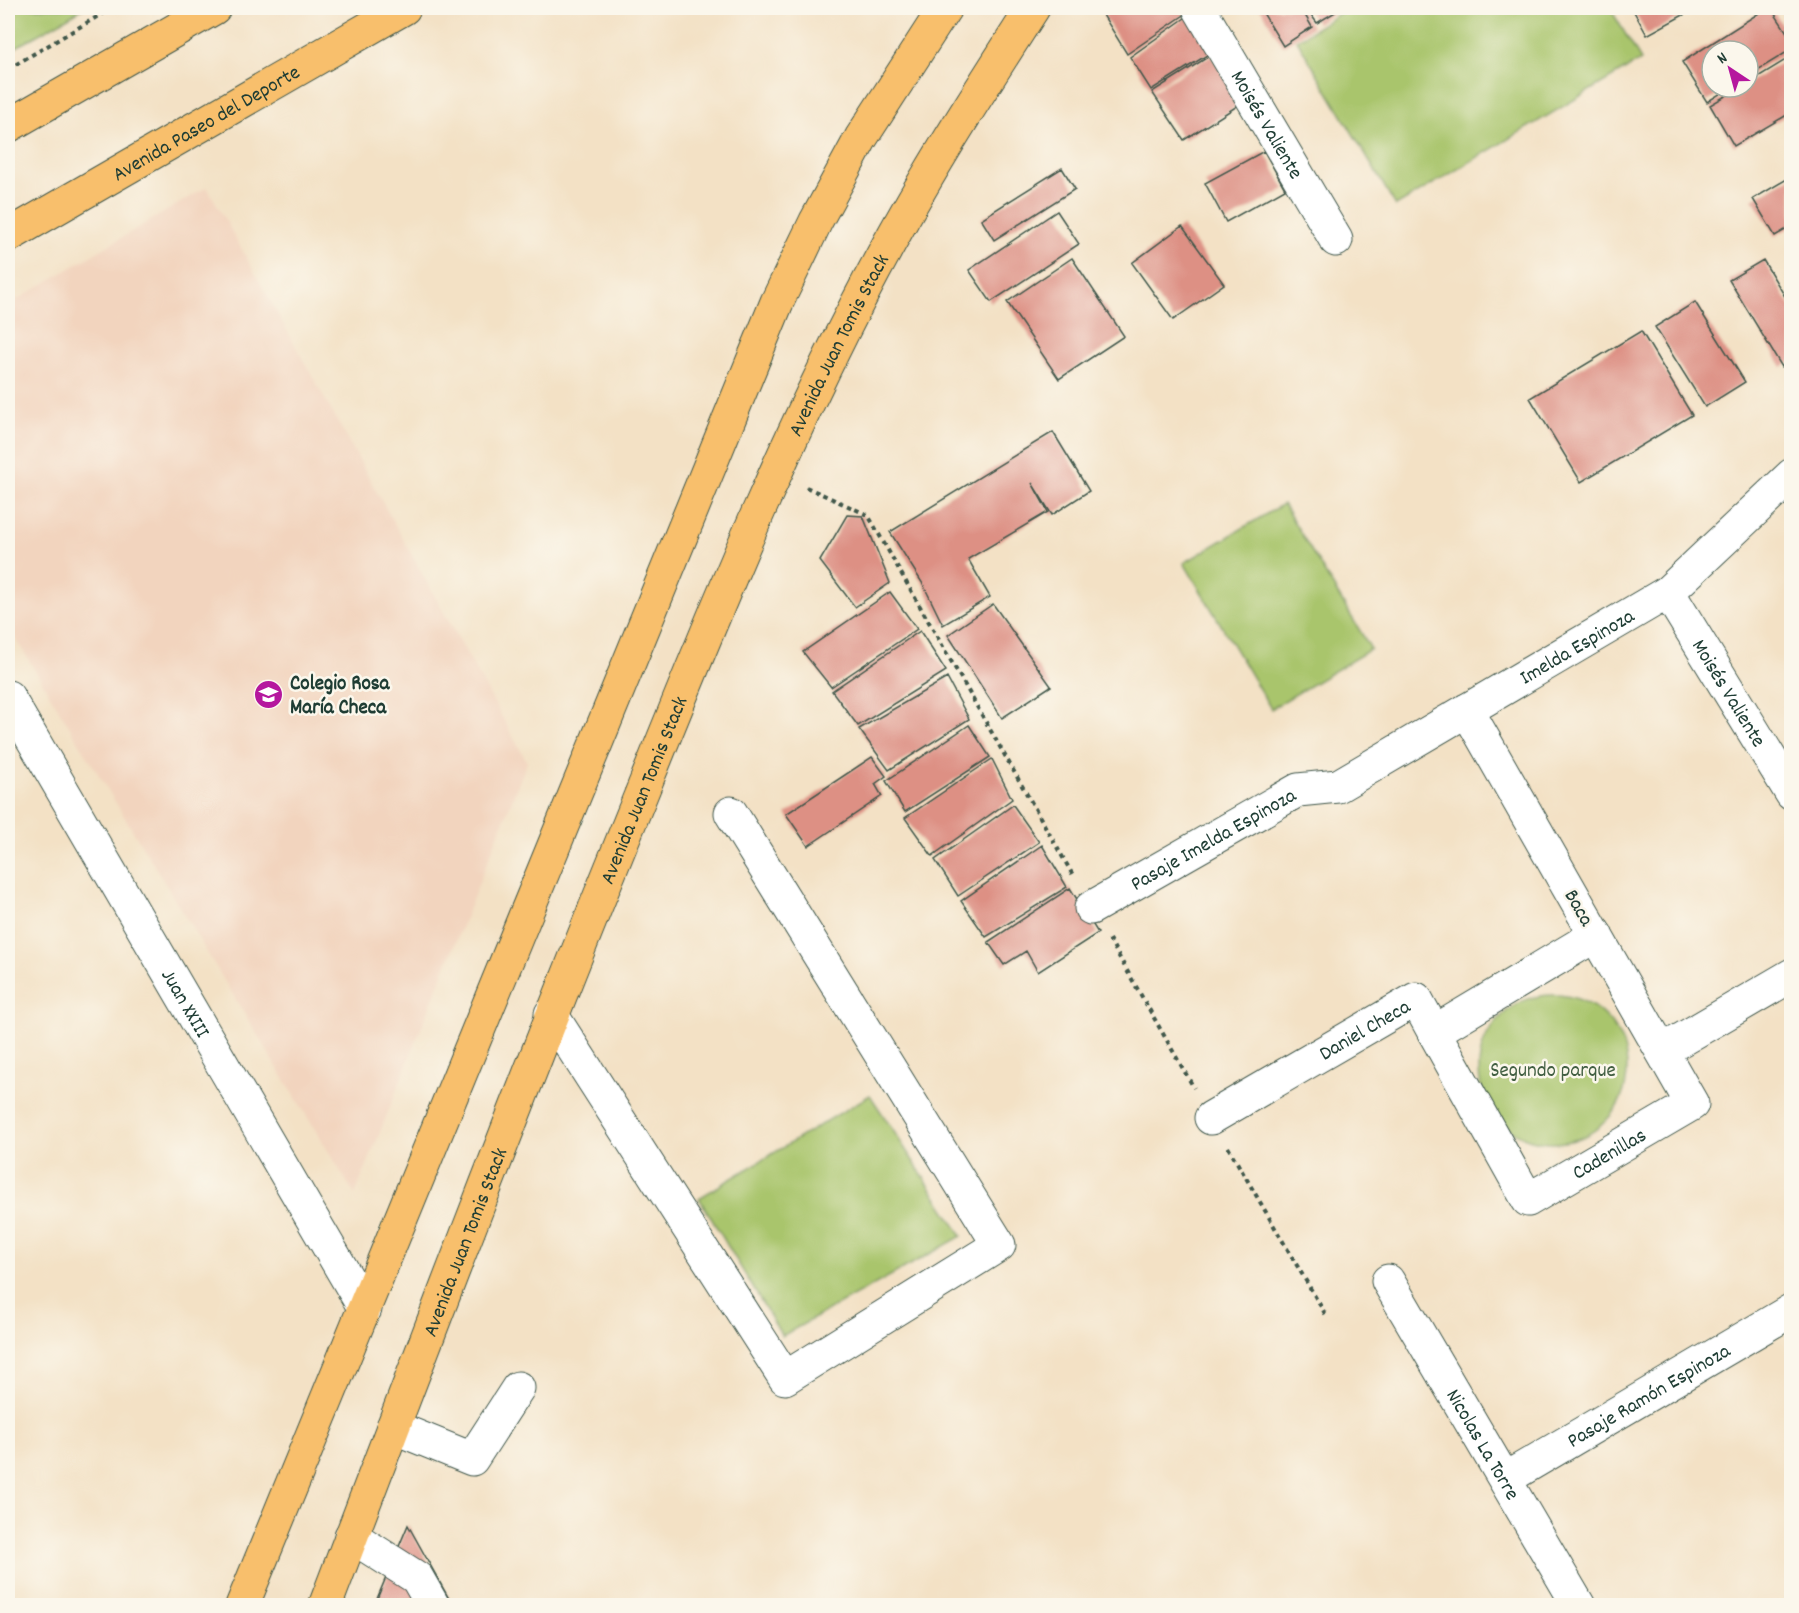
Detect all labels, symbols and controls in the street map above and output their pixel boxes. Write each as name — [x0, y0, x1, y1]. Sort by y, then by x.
north arrow — [1700, 39, 1760, 99]
text: N — [1713, 47, 1733, 71]
street label: Avenida Paseo del Deporte — [108, 59, 306, 191]
street label: Moisés Valiente — [1221, 66, 1309, 186]
street label: Avenida Juan Tomis Stack — [782, 249, 899, 442]
street label: Imelda Espinoza — [1515, 602, 1642, 694]
street label: Moisés Valiente — [1683, 634, 1772, 754]
place label: Colegio Rosa María Checa — [290, 670, 391, 724]
school or university icon: Colegio Rosa María Checa — [253, 678, 285, 710]
street label: Avenida Juan Tomis Stack — [594, 692, 697, 889]
street label: Pasaje Imelda Espinoza — [1126, 782, 1303, 900]
street label: Baca — [1555, 884, 1600, 933]
street label: Juan XXIII — [152, 964, 216, 1045]
street label: Daniel Checa — [1314, 993, 1418, 1070]
park label: Segundo parque — [1490, 1057, 1616, 1087]
street label: Cadenillas — [1567, 1122, 1653, 1189]
street label: Avenida Juan Tomis Stack — [417, 1144, 517, 1342]
street label: Pasaje Ramón Espinoza — [1562, 1337, 1738, 1457]
street label: Nicolas La Torre — [1437, 1384, 1526, 1507]

